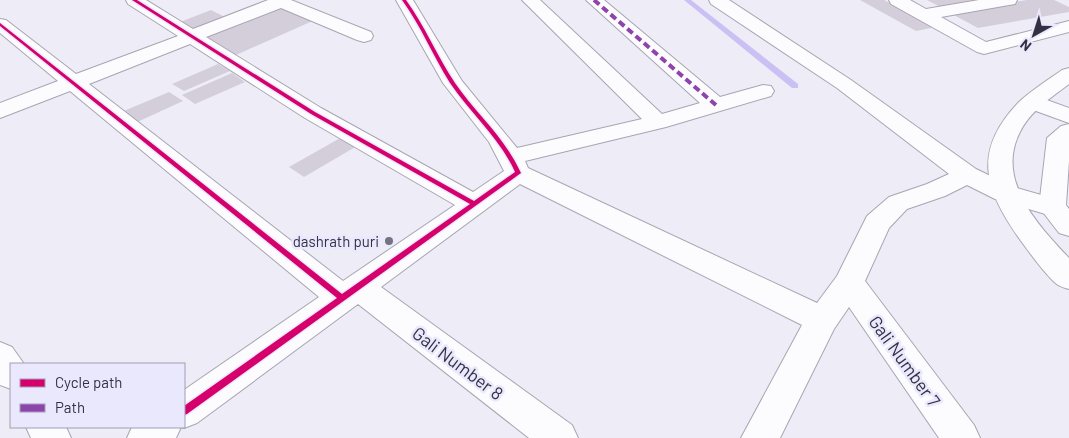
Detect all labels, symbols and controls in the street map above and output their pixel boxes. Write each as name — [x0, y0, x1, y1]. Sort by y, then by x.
north arrow — [1009, 10, 1059, 60]
text: N — [1017, 36, 1034, 55]
place label: dashrath puri — [293, 232, 379, 250]
marker: dashrath puri — [383, 235, 395, 247]
street label: Gali Number 7 — [865, 311, 946, 411]
street label: Gali Number 8 — [408, 322, 508, 404]
legend — [10, 363, 185, 428]
text: Cycle path — [55, 373, 122, 391]
text: Path — [55, 398, 85, 416]

